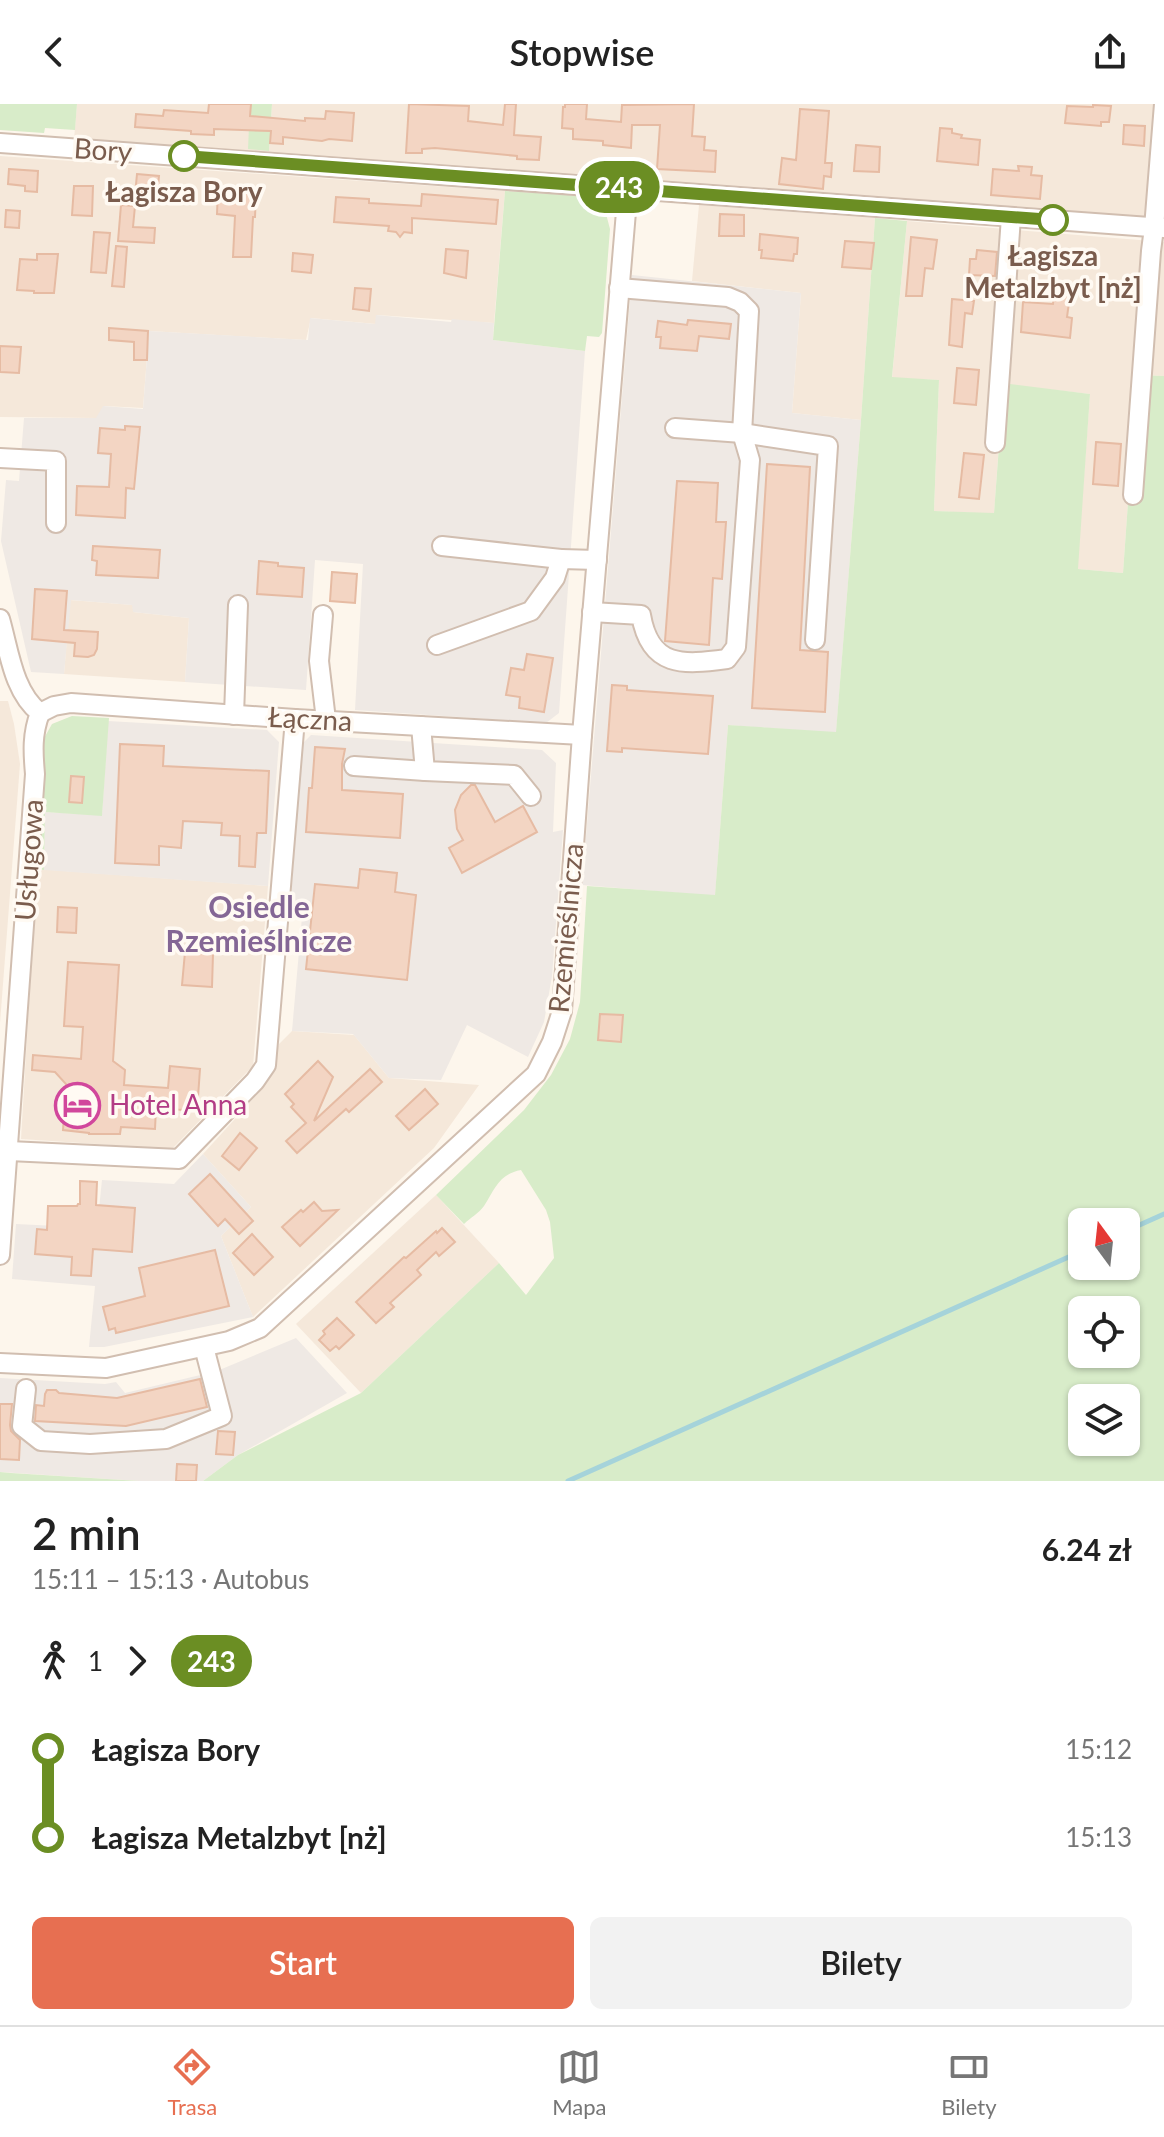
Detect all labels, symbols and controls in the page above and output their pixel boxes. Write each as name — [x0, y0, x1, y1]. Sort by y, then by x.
icon: back — [32, 30, 76, 74]
text: Stopwise — [510, 30, 654, 74]
icon: share — [1088, 30, 1132, 74]
street label: Bory — [73, 130, 134, 168]
marker: Łagisza Bory — [169, 141, 199, 171]
line badge: 243 — [573, 161, 665, 213]
text: 243 — [595, 170, 643, 204]
place label: Łagisza Bory — [106, 174, 263, 208]
marker: Łagisza Metalzbyt [nż] — [1038, 205, 1068, 235]
place label: Łagisza Metalzbyt [nż] — [964, 238, 1142, 304]
street label: Łączna — [267, 699, 353, 737]
street label: Usługowa — [7, 798, 49, 922]
street label: Rzemieślnicza — [541, 842, 589, 1014]
district label: Osiedle Rzemieślnicze — [166, 888, 352, 958]
hotel icon: Hotel Anna — [54, 1081, 102, 1129]
place label: Hotel Anna — [109, 1087, 247, 1121]
north arrow — [1068, 1208, 1140, 1280]
map controls — [1068, 1208, 1140, 1456]
button: locate — [1068, 1296, 1140, 1368]
button: layers — [1068, 1384, 1140, 1456]
text: 2 min — [32, 1507, 141, 1559]
text: 6.24 zł — [1042, 1531, 1132, 1567]
text: 15:11 – 15:13 · Autobus — [32, 1563, 309, 1595]
icon: walk — [32, 1639, 76, 1683]
icon: forward — [115, 1639, 159, 1683]
text: 243 — [187, 1644, 236, 1678]
text: 1 — [88, 1645, 103, 1677]
text: Łagisza Bory — [92, 1731, 260, 1767]
text: 15:12 — [1065, 1733, 1132, 1765]
text: Łagisza Metalzbyt [nż] — [92, 1819, 387, 1855]
text: 15:13 — [1065, 1821, 1132, 1853]
button: Start — [32, 1917, 574, 2009]
button: Bilety — [590, 1917, 1132, 2009]
tab: Trasa — [167, 2045, 217, 2120]
tab: Mapa — [552, 2045, 606, 2120]
tab: Bilety — [941, 2045, 997, 2120]

